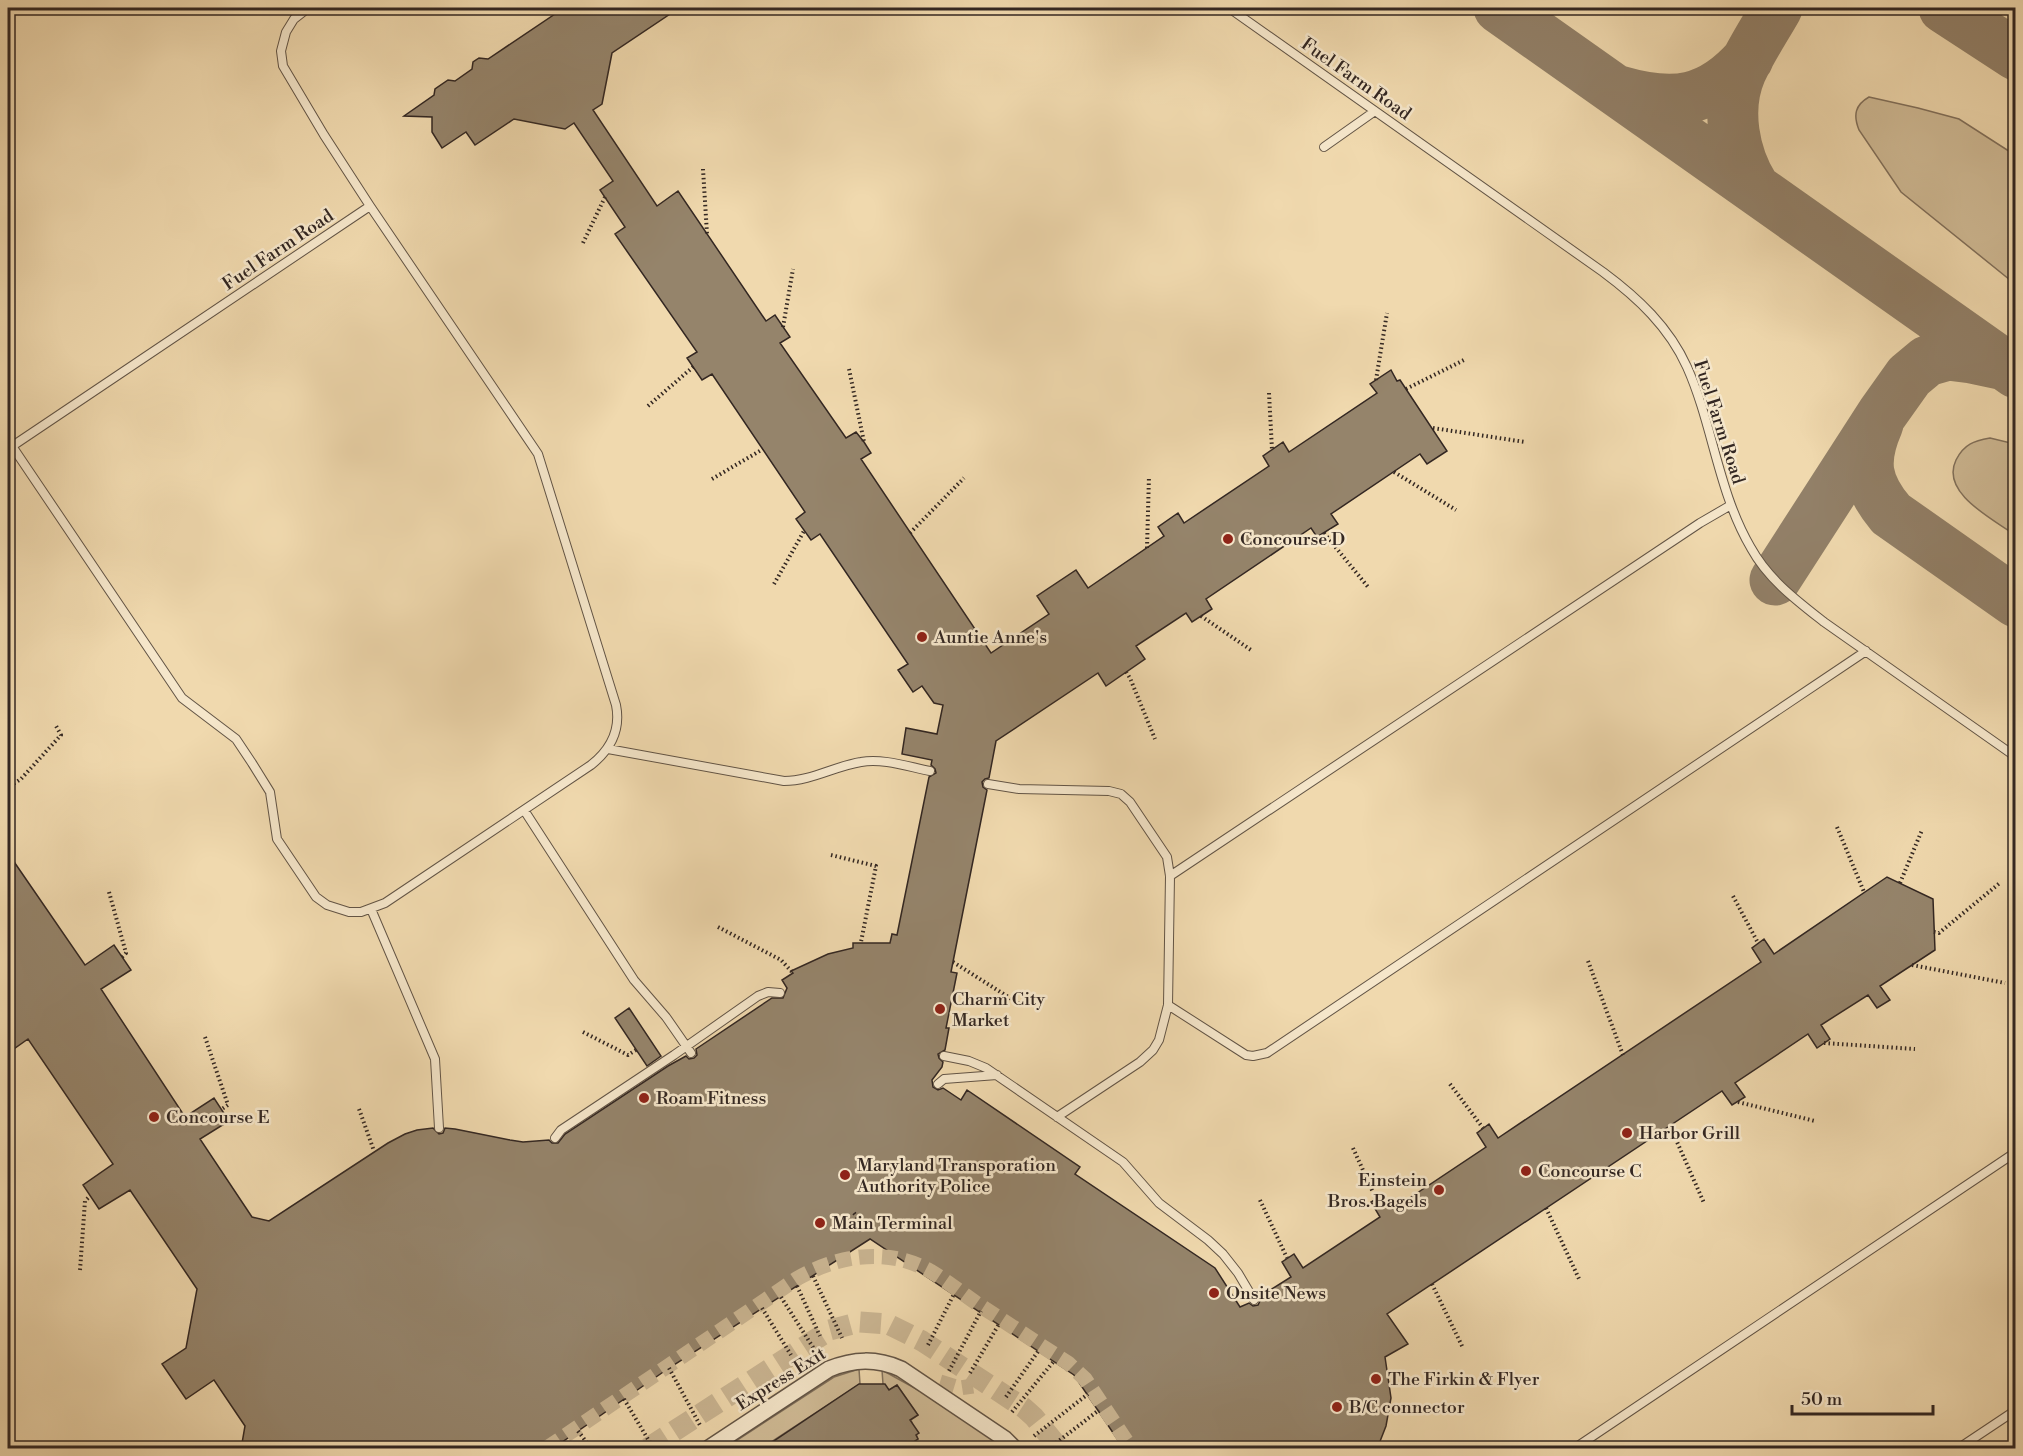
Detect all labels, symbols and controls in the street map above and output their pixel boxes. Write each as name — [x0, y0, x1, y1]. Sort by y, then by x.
street label: Fuel Farm Road — [1296, 33, 1416, 126]
street label: Fuel Farm Road — [218, 204, 339, 296]
street label: Fuel Farm Road — [1688, 357, 1750, 488]
place label: Concourse D — [1240, 528, 1345, 551]
marker: Concourse D — [1221, 532, 1235, 546]
place label: Auntie Anne's — [933, 626, 1047, 649]
marker: Auntie Anne's — [915, 630, 929, 644]
place label: Charm City Market — [952, 988, 1045, 1032]
marker: Charm City Market — [933, 1002, 947, 1016]
place label: Roam Fitness — [656, 1087, 766, 1110]
marker: Roam Fitness — [637, 1091, 651, 1105]
place label: Concourse E — [166, 1106, 270, 1129]
marker: Concourse E — [147, 1110, 161, 1124]
place label: Harbor Grill — [1639, 1122, 1741, 1145]
marker: Harbor Grill — [1620, 1126, 1634, 1140]
place label: Maryland Transporation Authority Police — [856, 1154, 1056, 1198]
place label: Concourse C — [1538, 1160, 1642, 1183]
marker: Concourse C — [1519, 1164, 1533, 1178]
marker: Maryland Transporation Authority Police — [838, 1168, 852, 1182]
place label: Einstein Bros. Bagels — [1327, 1169, 1427, 1213]
marker: Einstein Bros. Bagels — [1432, 1183, 1446, 1197]
place label: Main Terminal — [832, 1212, 953, 1235]
marker: Main Terminal — [813, 1216, 827, 1230]
place label: Onsite News — [1226, 1282, 1326, 1305]
marker: Onsite News — [1207, 1286, 1221, 1300]
street label: Express Exit — [732, 1342, 831, 1416]
place label: The Firkin & Flyer — [1388, 1368, 1540, 1391]
marker: The Firkin & Flyer — [1369, 1372, 1383, 1386]
scale bar — [1792, 1378, 1933, 1416]
text: 50 m — [1801, 1388, 1843, 1411]
place label: B/C connector — [1348, 1396, 1465, 1419]
marker: B/C connector — [1330, 1400, 1344, 1414]

